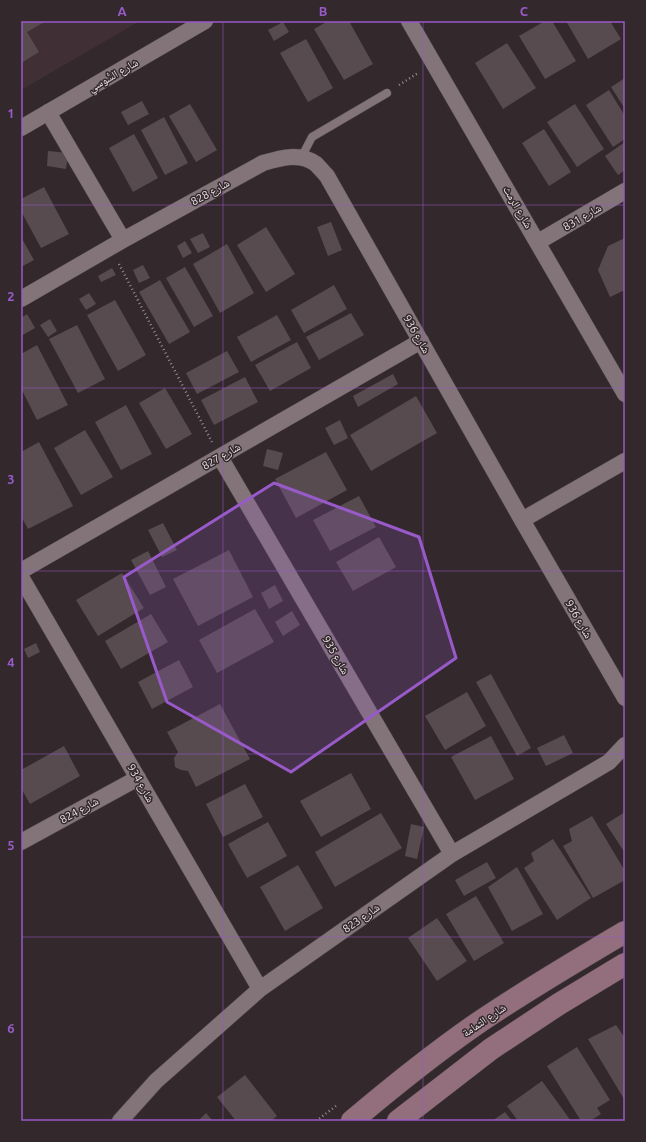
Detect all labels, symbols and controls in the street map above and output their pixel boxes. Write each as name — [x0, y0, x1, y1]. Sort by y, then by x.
text: A — [117, 4, 127, 18]
text: B — [319, 4, 328, 18]
text: C — [520, 4, 529, 18]
street label: شارع السُّوسي — [86, 56, 141, 97]
text: 1 — [7, 106, 15, 120]
street label: شارع 828 — [189, 177, 232, 208]
street label: شارع الرمث — [500, 184, 535, 231]
street label: شارع 831 — [561, 201, 604, 234]
text: 2 — [7, 289, 15, 303]
street label: شارع 936 — [400, 313, 433, 356]
street label: شارع 827 — [200, 440, 243, 473]
text: 3 — [7, 472, 15, 486]
street label: شارع 936 — [562, 598, 595, 641]
street label: شارع 935 — [319, 634, 352, 677]
text: 4 — [7, 655, 15, 669]
street label: شارع 934 — [124, 762, 157, 805]
street label: شارع 824 — [58, 795, 101, 826]
text: 5 — [7, 838, 15, 852]
street label: شارع 823 — [340, 901, 382, 936]
street label: شارع الثمامة — [460, 1001, 508, 1040]
text: 6 — [7, 1021, 15, 1035]

